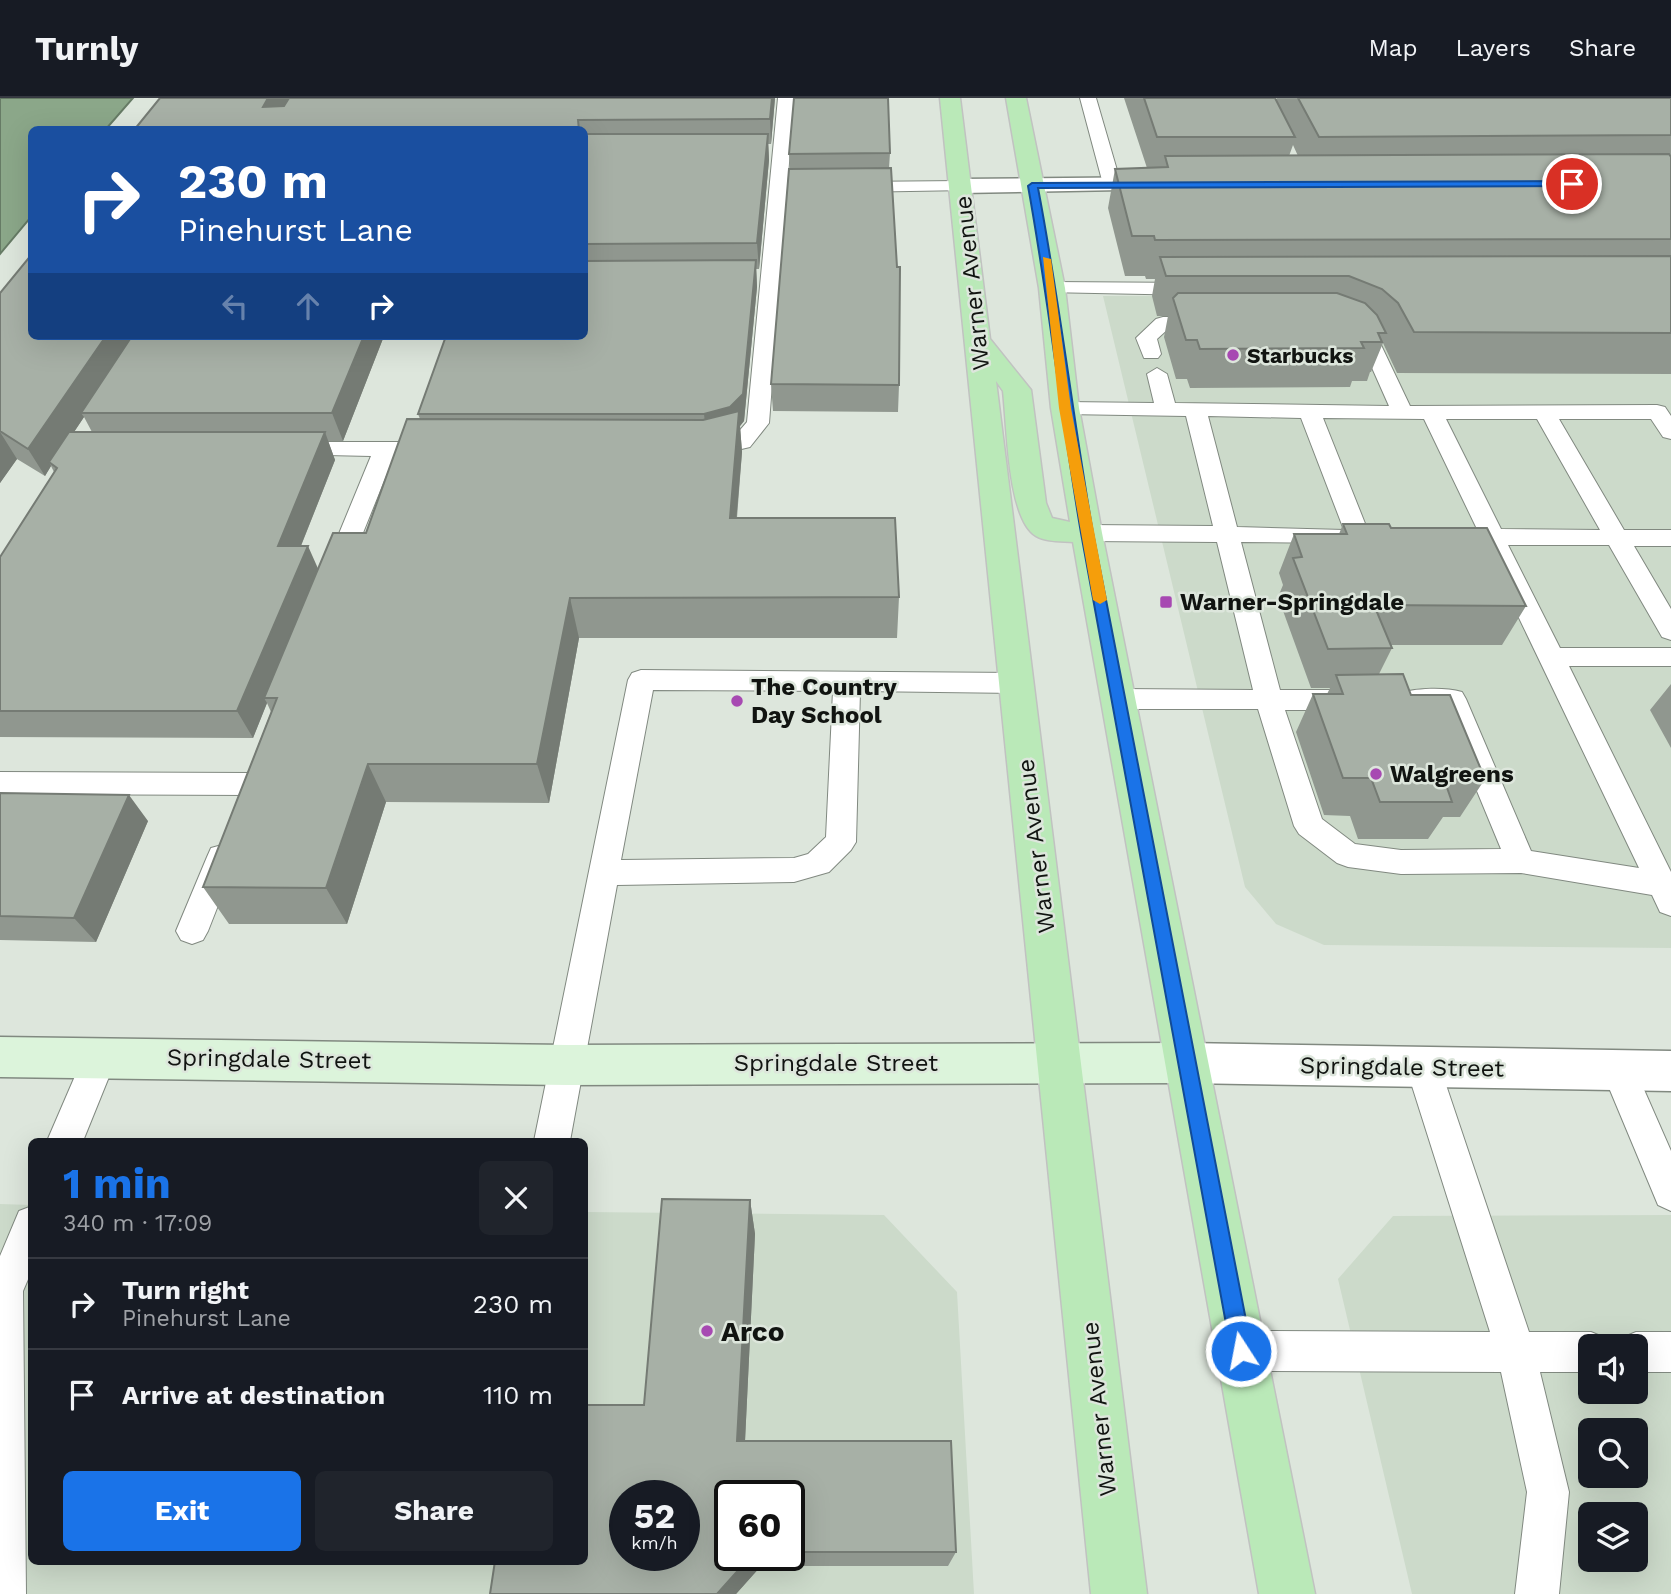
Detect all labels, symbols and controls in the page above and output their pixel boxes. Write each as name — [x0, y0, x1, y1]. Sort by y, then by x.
text: Turnly — [35, 29, 138, 68]
text: Map — [1369, 34, 1417, 62]
text: Layers — [1455, 34, 1531, 62]
text: Share — [1569, 34, 1636, 62]
text: 230 m — [178, 152, 328, 210]
icon: right — [63, 154, 154, 245]
pin — [1542, 154, 1602, 214]
icon: arrive — [1553, 165, 1591, 203]
street label: Warner Avenue — [949, 194, 995, 372]
text: Pinehurst Lane — [178, 211, 413, 249]
icon: left — [216, 287, 254, 325]
icon: ahead — [289, 287, 327, 325]
icon: right — [362, 287, 400, 325]
place label: Starbucks — [1247, 343, 1353, 368]
marker: Starbucks — [1225, 347, 1241, 363]
place label: Warner-Springdale — [1180, 588, 1404, 616]
marker: Warner-Springdale — [1158, 594, 1174, 610]
place label: The Country Day School — [751, 673, 897, 729]
marker: The Country Day School — [729, 693, 745, 709]
street label: Warner Avenue — [1011, 757, 1061, 935]
place label: Walgreens — [1390, 760, 1514, 788]
marker: Walgreens — [1368, 766, 1384, 782]
street label: Springdale Street — [167, 1043, 371, 1075]
street label: Springdale Street — [734, 1049, 938, 1077]
street label: Springdale Street — [1300, 1051, 1504, 1083]
text: 1 min — [63, 1159, 171, 1208]
button: close — [479, 1161, 553, 1235]
text: 340 m · 17:09 — [63, 1210, 212, 1237]
text: Turn right — [122, 1275, 249, 1305]
icon: right — [63, 1285, 101, 1323]
text: 230 m — [473, 1289, 553, 1319]
text: Pinehurst Lane — [122, 1305, 291, 1332]
position arrow — [1204, 1314, 1278, 1388]
place label: Arco — [721, 1315, 784, 1348]
street label: Warner Avenue — [1076, 1320, 1122, 1498]
marker: Arco — [699, 1323, 715, 1339]
map controls — [1578, 1334, 1648, 1572]
button: sound — [1578, 1334, 1648, 1404]
icon: arrive — [63, 1376, 101, 1414]
text: Arrive at destination — [122, 1380, 385, 1410]
text: 110 m — [483, 1380, 553, 1410]
button: search — [1578, 1418, 1648, 1488]
button: Exit — [63, 1471, 301, 1551]
button: Share — [315, 1471, 553, 1551]
speed limit sign: 60 — [714, 1480, 805, 1571]
text: 52 — [634, 1495, 675, 1537]
button: layers — [1578, 1502, 1648, 1572]
text: km/h — [631, 1532, 678, 1553]

